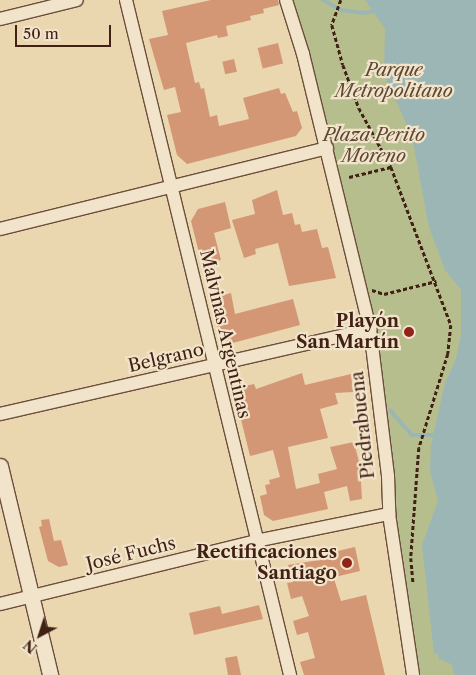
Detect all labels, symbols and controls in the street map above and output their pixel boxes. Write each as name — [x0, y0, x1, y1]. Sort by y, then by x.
scale bar — [18, 15, 114, 47]
text: 50 m — [23, 24, 59, 43]
park label: Parque Metropolitano — [335, 60, 453, 102]
park label: Plaza Perito Moreno — [323, 125, 425, 168]
street label: Malvinas Argentinas — [195, 247, 255, 421]
place label: Playón San Martín — [296, 311, 399, 354]
marker: Playón San Martín — [403, 326, 415, 338]
street label: Belgrano — [126, 339, 206, 377]
street label: Piedrabuena — [347, 370, 379, 480]
street label: José Fuchs — [84, 532, 178, 576]
place label: Rectificaciones Santiago — [196, 542, 337, 584]
marker: Rectificaciones Santiago — [341, 557, 353, 569]
north arrow — [15, 610, 65, 660]
text: N — [20, 636, 41, 657]

